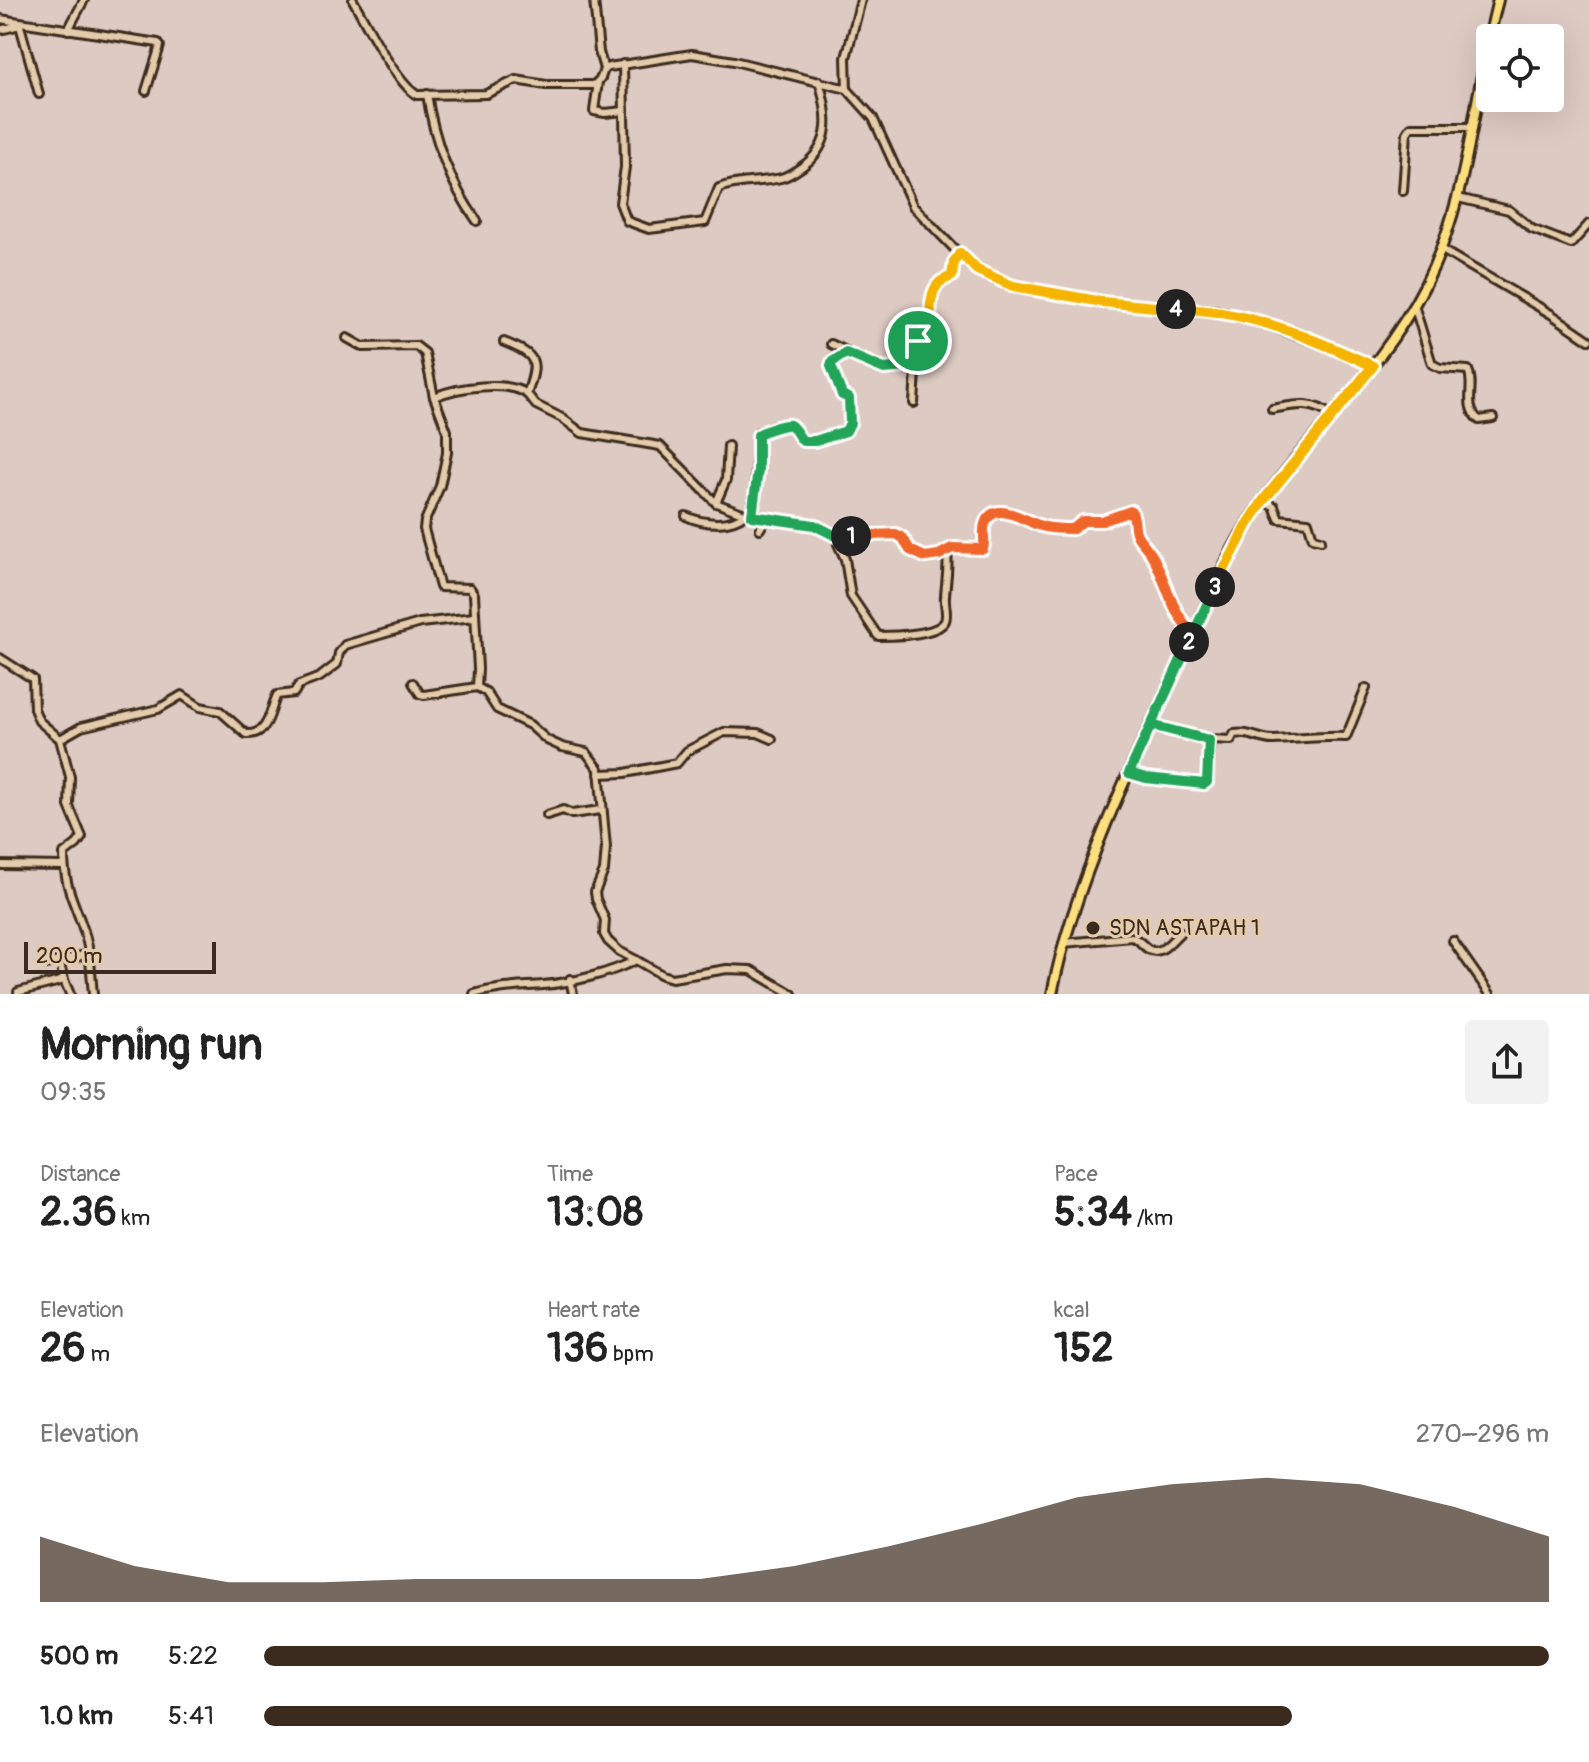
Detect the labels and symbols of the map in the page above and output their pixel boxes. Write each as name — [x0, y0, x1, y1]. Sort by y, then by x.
pin: 4 — [1156, 289, 1196, 329]
pin — [884, 307, 952, 375]
pin: 1 — [831, 516, 871, 556]
pin: 3 — [1195, 567, 1235, 607]
pin: 2 — [1169, 622, 1209, 662]
place label: SDN ASTAPAH 1 — [1109, 914, 1260, 942]
marker: SDN ASTAPAH 1 — [1084, 919, 1102, 937]
scale bar — [24, 938, 216, 974]

